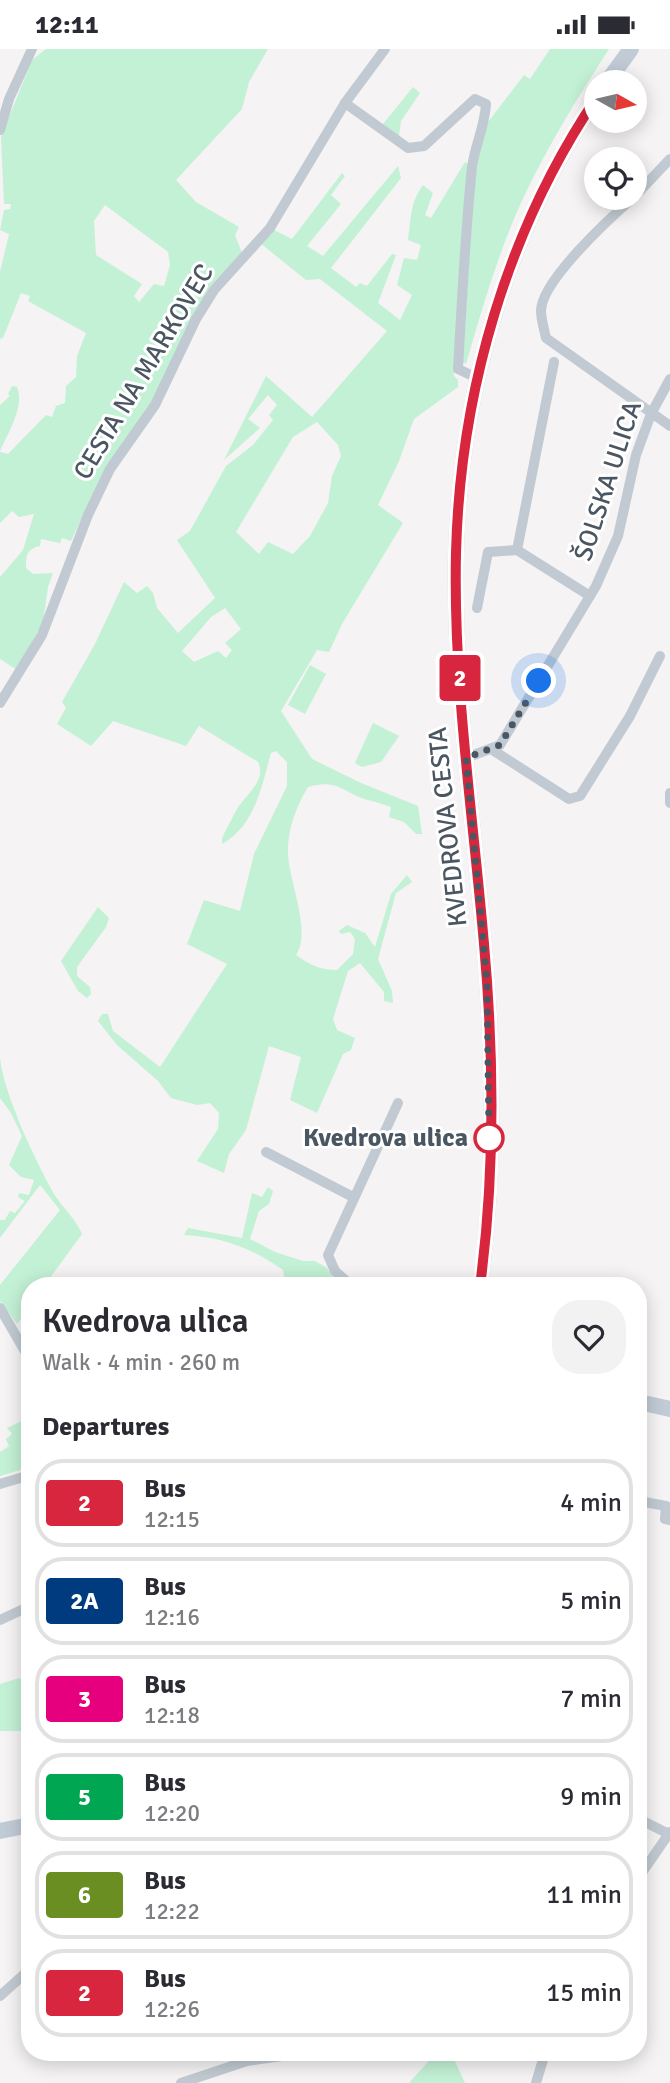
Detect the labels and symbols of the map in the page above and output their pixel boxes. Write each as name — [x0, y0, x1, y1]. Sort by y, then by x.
north arrow — [584, 70, 648, 133]
street label: CESTA NA MARKOVEC — [67, 258, 221, 486]
street label: ŠOLSKA ULICA — [567, 397, 649, 565]
line badge: 2 — [437, 655, 483, 701]
your location — [521, 663, 556, 698]
street label: KVEDROVA CESTA — [422, 726, 474, 928]
place label: Kvedrova ulica — [303, 1122, 468, 1154]
marker: Kvedrova ulica — [474, 1123, 504, 1153]

